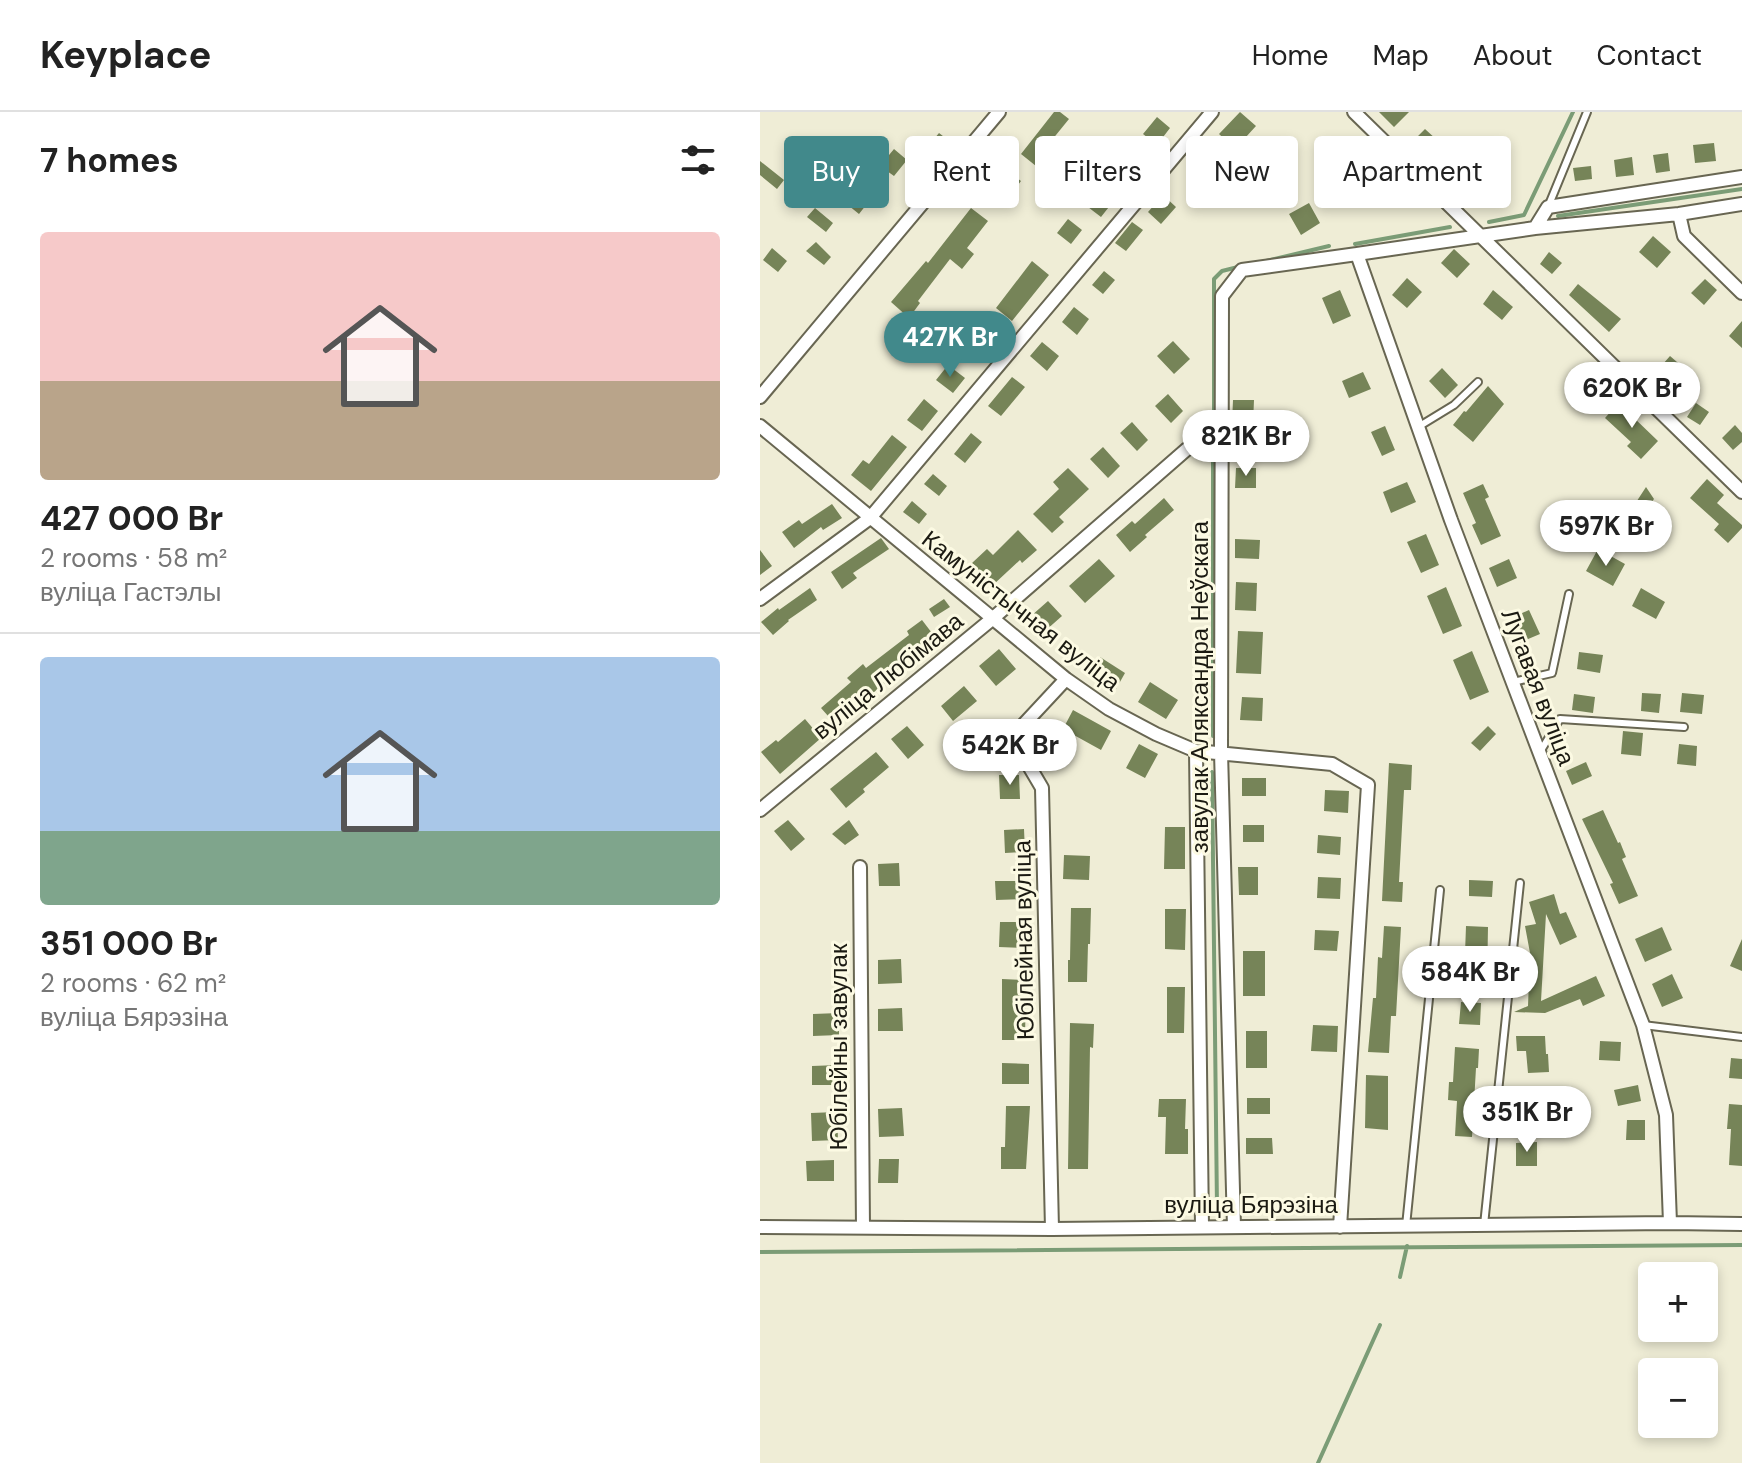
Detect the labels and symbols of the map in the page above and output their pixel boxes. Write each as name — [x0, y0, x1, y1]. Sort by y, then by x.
pin: 427K Br — [876, 311, 1024, 379]
pin: 620K Br — [1558, 362, 1706, 430]
pin: 821K Br — [1172, 410, 1320, 478]
pin: 597K Br — [1532, 500, 1680, 568]
street label: завулак Аляксандра Неўскага — [1184, 520, 1215, 853]
street label: Камуністычная вуліца — [916, 523, 1127, 698]
street label: Лугавая вуліца — [1494, 604, 1583, 770]
street label: вуліца Любімава — [806, 605, 970, 746]
pin: 542K Br — [936, 719, 1084, 787]
street label: Юбілейная вуліца — [1006, 839, 1041, 1040]
street label: Юбілейны завулак — [823, 943, 854, 1150]
pin: 584K Br — [1396, 946, 1544, 1014]
pin: 351K Br — [1453, 1086, 1601, 1154]
street label: вуліца Бярэзіна — [1164, 1189, 1338, 1220]

